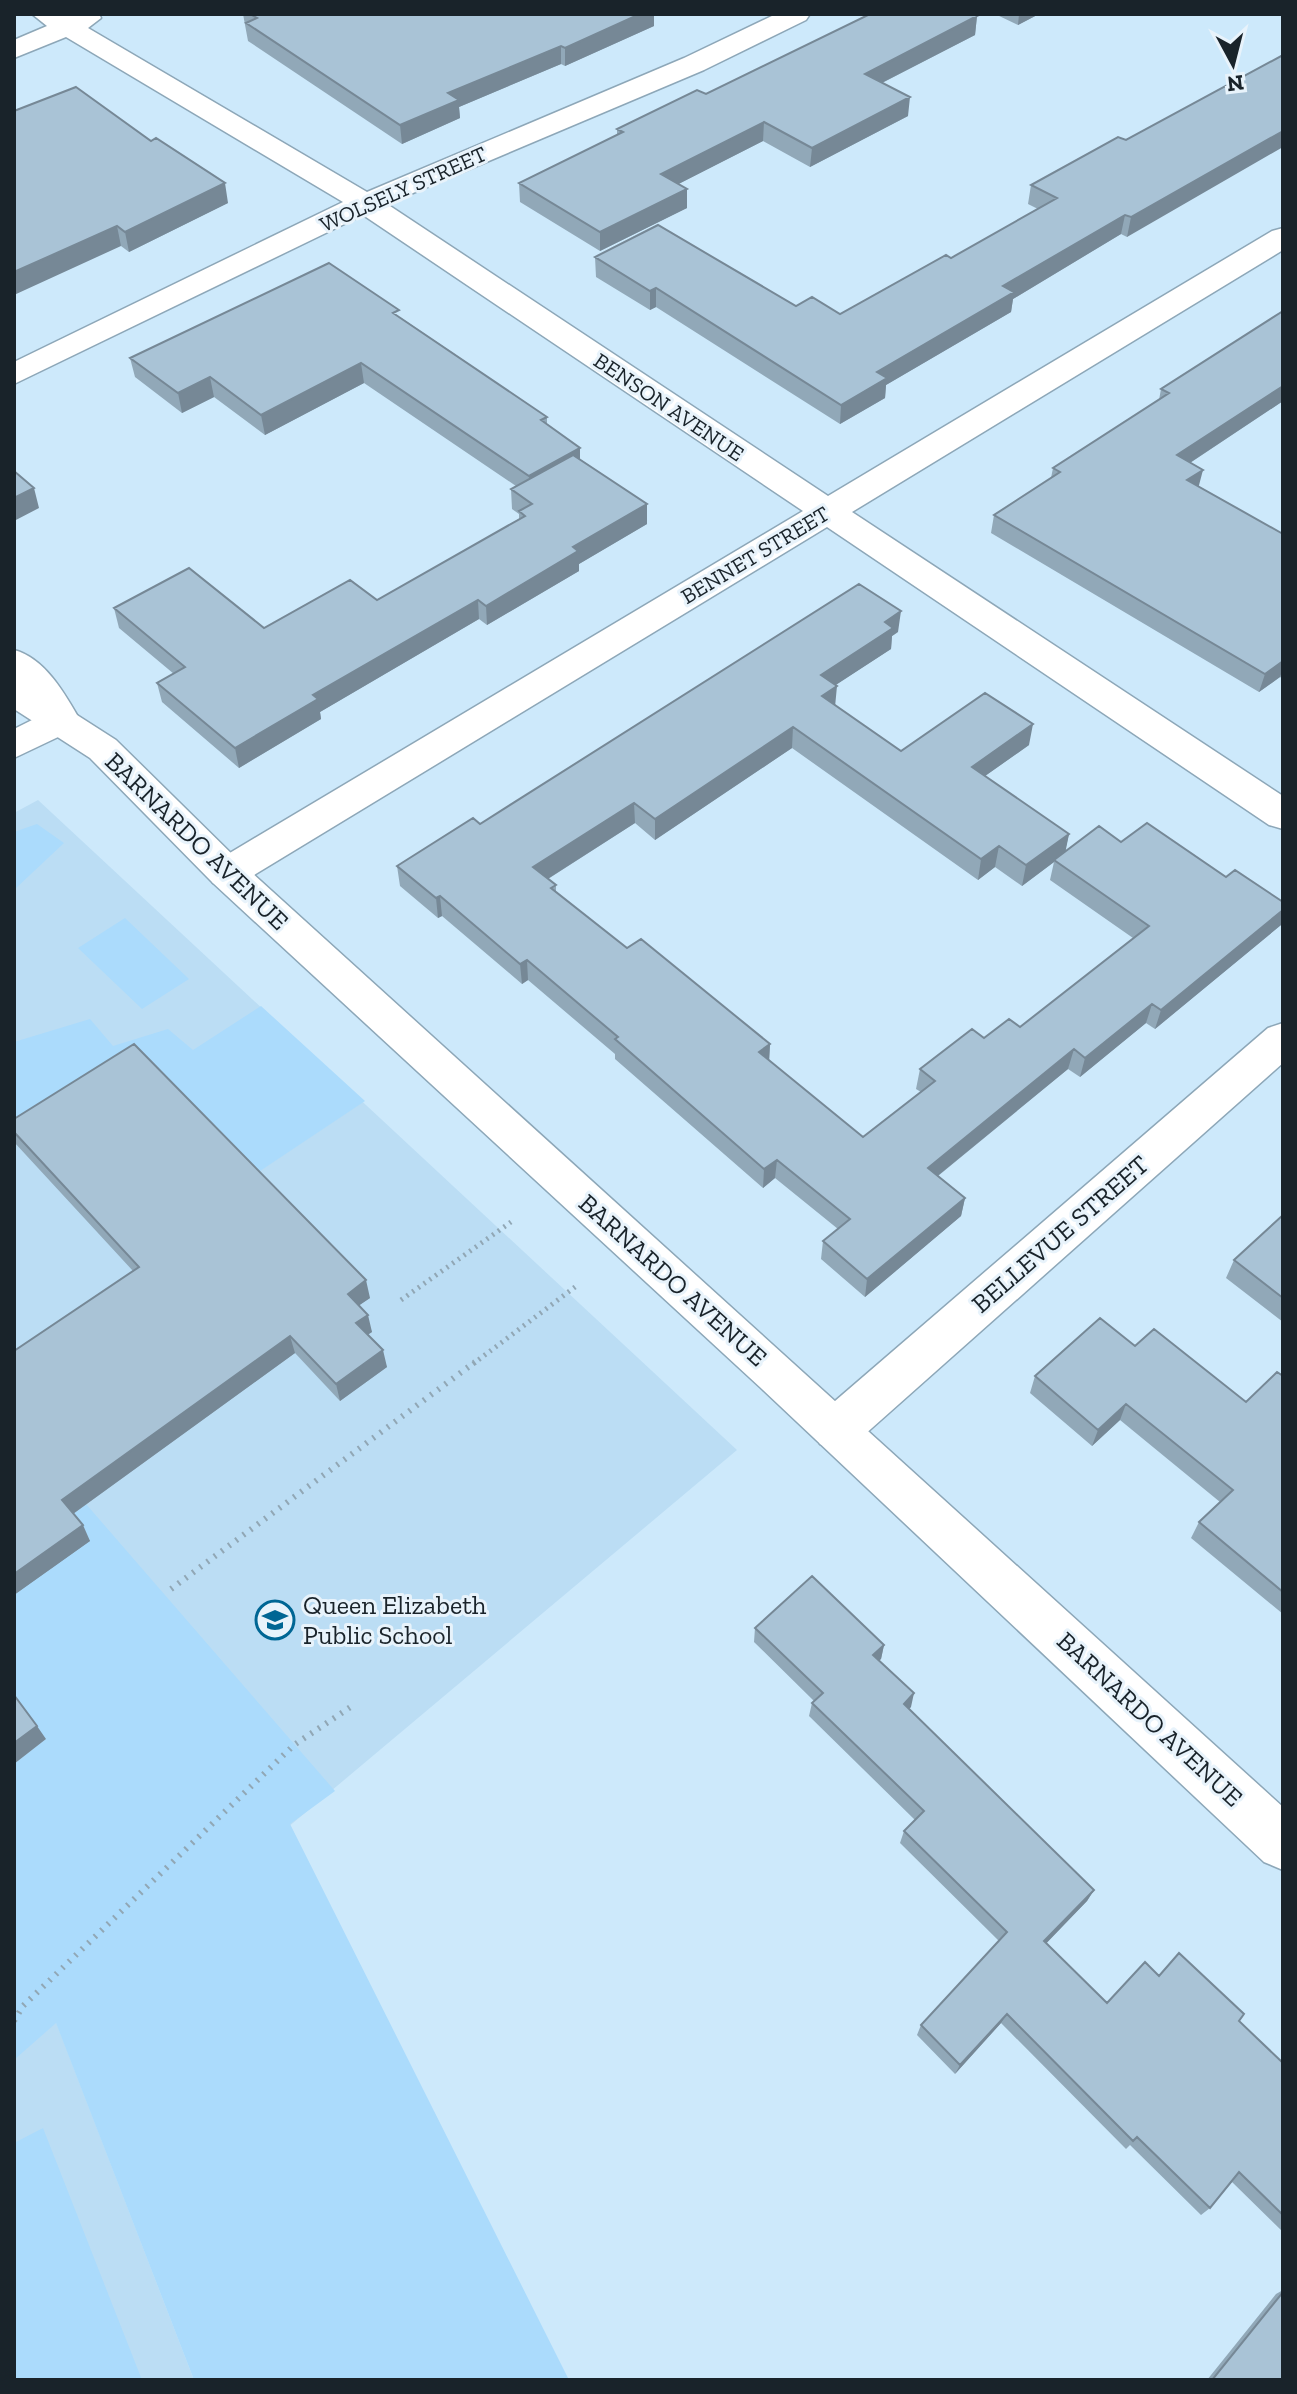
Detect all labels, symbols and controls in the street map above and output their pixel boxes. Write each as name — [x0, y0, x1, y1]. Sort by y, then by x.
north arrow — [1193, 24, 1273, 104]
text: N — [1225, 69, 1245, 98]
street label: WOLSELY STREET — [315, 140, 491, 238]
street label: BENSON AVENUE — [589, 347, 749, 467]
street label: BENNET STREET — [676, 500, 834, 610]
street label: BARNARDO AVENUE — [99, 745, 295, 937]
street label: BELLEVUE STREET — [965, 1148, 1155, 1320]
street label: BARNARDO AVENUE — [572, 1187, 774, 1373]
place label: Queen Elizabeth Public School — [303, 1589, 487, 1651]
school or university icon: Queen Elizabeth Public School — [254, 1599, 296, 1641]
street label: BARNARDO AVENUE — [1050, 1625, 1250, 1813]

